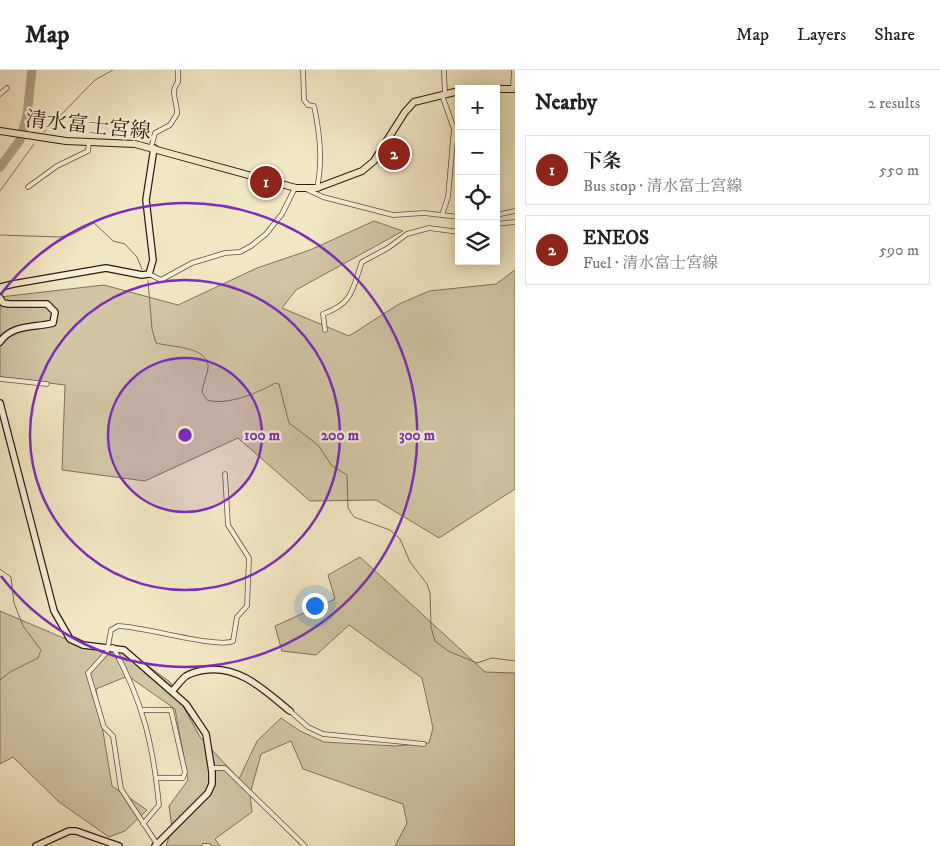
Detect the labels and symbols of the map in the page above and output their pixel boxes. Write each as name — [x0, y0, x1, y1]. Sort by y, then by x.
street label: 清水富士宮線 — [24, 106, 152, 146]
pin: 2 — [378, 135, 410, 173]
pin: 1 — [250, 163, 282, 201]
centre of rings — [176, 426, 194, 444]
text: 100 m — [244, 426, 281, 445]
text: 200 m — [321, 426, 360, 445]
text: 300 m — [399, 426, 436, 445]
your location — [302, 593, 328, 619]

